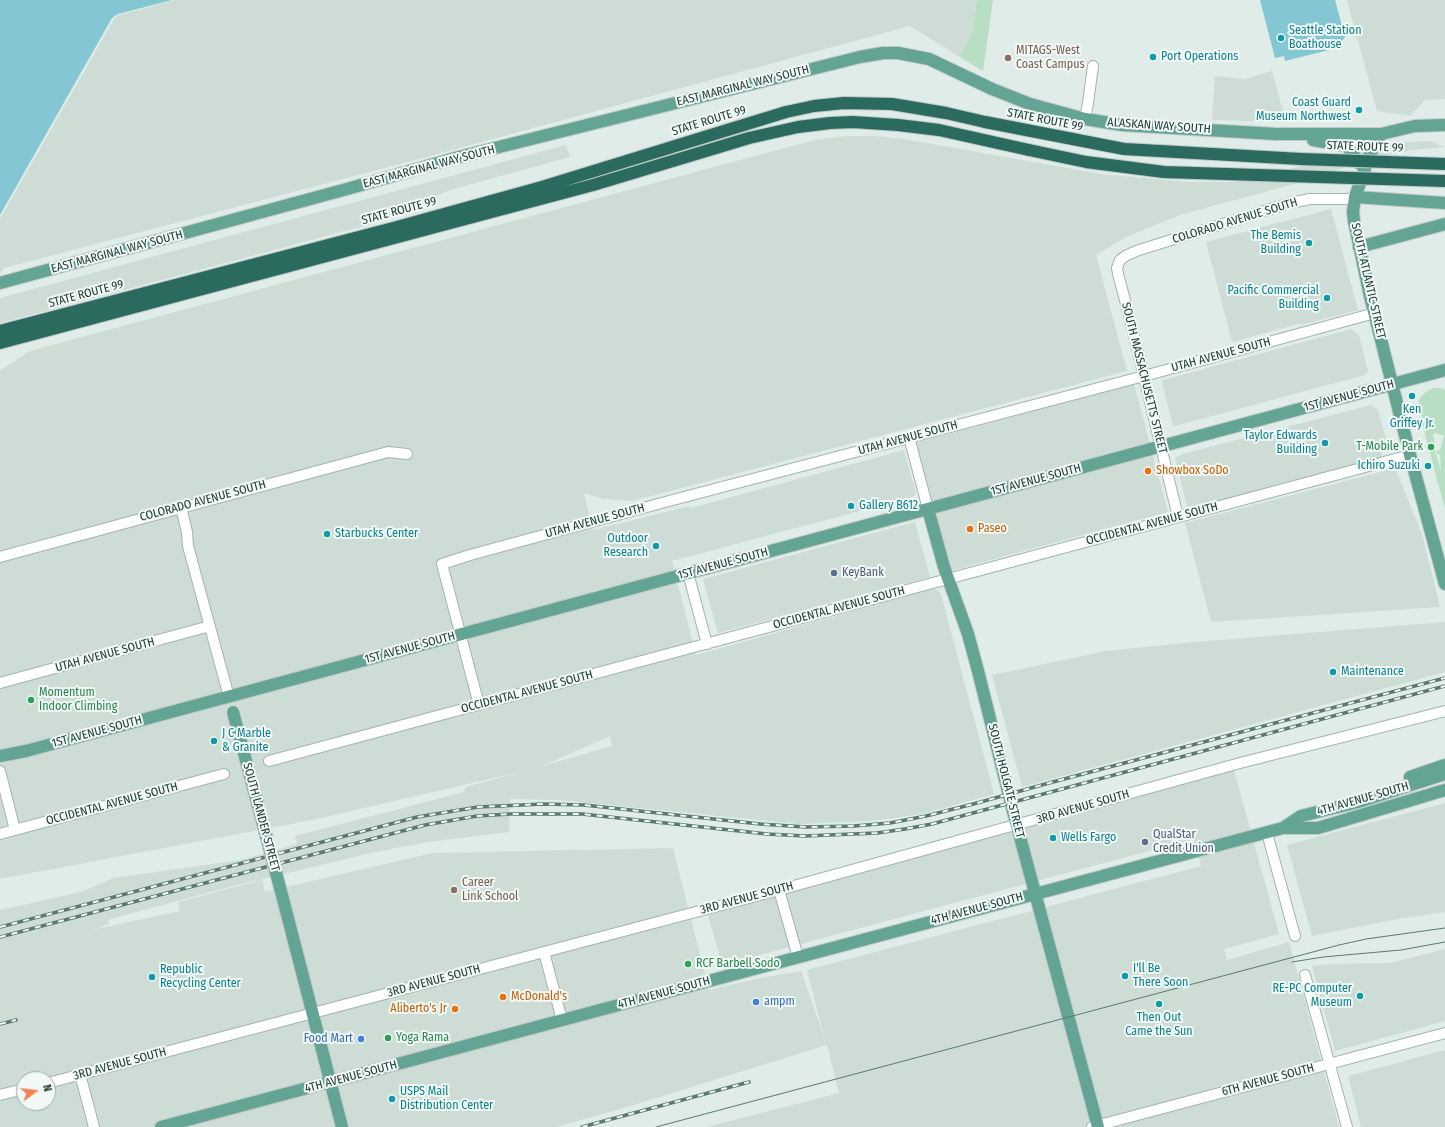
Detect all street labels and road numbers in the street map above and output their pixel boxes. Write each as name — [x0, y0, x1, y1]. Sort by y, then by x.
street label: EAST MARGINAL WAY SOUTH — [675, 63, 811, 109]
street label: STATE ROUTE 99 — [670, 103, 748, 139]
street label: STATE ROUTE 99 — [1006, 106, 1084, 134]
street label: ALASKAN WAY SOUTH — [1107, 115, 1211, 137]
street label: STATE ROUTE 99 — [1326, 138, 1404, 156]
street label: EAST MARGINAL WAY SOUTH — [361, 142, 497, 192]
street label: STATE ROUTE 99 — [360, 194, 438, 228]
street label: COLORADO AVENUE SOUTH — [1171, 195, 1299, 247]
street label: SOUTH ATLANTIC STREET — [1348, 222, 1388, 340]
street label: EAST MARGINAL WAY SOUTH — [49, 227, 185, 277]
street label: STATE ROUTE 99 — [47, 277, 125, 311]
street label: SOUTH MASSACHUSETTS STREET — [1118, 301, 1170, 455]
street label: UTAH AVENUE SOUTH — [1170, 335, 1272, 375]
street label: 1ST AVENUE SOUTH — [1302, 377, 1396, 415]
street label: UTAH AVENUE SOUTH — [857, 418, 959, 458]
street label: 1ST AVENUE SOUTH — [989, 461, 1083, 499]
street label: COLORADO AVENUE SOUTH — [138, 477, 268, 525]
street label: OCCIDENTAL AVENUE SOUTH — [1084, 499, 1220, 549]
street label: UTAH AVENUE SOUTH — [544, 501, 646, 541]
street label: 1ST AVENUE SOUTH — [676, 545, 770, 583]
street label: OCCIDENTAL AVENUE SOUTH — [771, 583, 907, 633]
street label: 1ST AVENUE SOUTH — [363, 629, 457, 667]
street label: UTAH AVENUE SOUTH — [54, 635, 156, 675]
street label: OCCIDENTAL AVENUE SOUTH — [459, 667, 595, 717]
street label: 1ST AVENUE SOUTH — [50, 713, 144, 751]
street label: SOUTH HOLGATE STREET — [985, 723, 1027, 839]
street label: SOUTH LANDER STREET — [240, 761, 282, 873]
street label: OCCIDENTAL AVENUE SOUTH — [44, 779, 180, 829]
street label: 4TH AVENUE SOUTH — [1315, 779, 1411, 819]
street label: 3RD AVENUE SOUTH — [1035, 787, 1131, 827]
street label: 3RD AVENUE SOUTH — [699, 879, 795, 917]
street label: 4TH AVENUE SOUTH — [929, 890, 1025, 928]
street label: 3RD AVENUE SOUTH — [386, 962, 482, 1000]
street label: 4TH AVENUE SOUTH — [616, 974, 712, 1012]
street label: 3RD AVENUE SOUTH — [72, 1045, 168, 1083]
street label: 4TH AVENUE SOUTH — [303, 1058, 399, 1096]
street label: 6TH AVENUE SOUTH — [1220, 1061, 1316, 1099]

